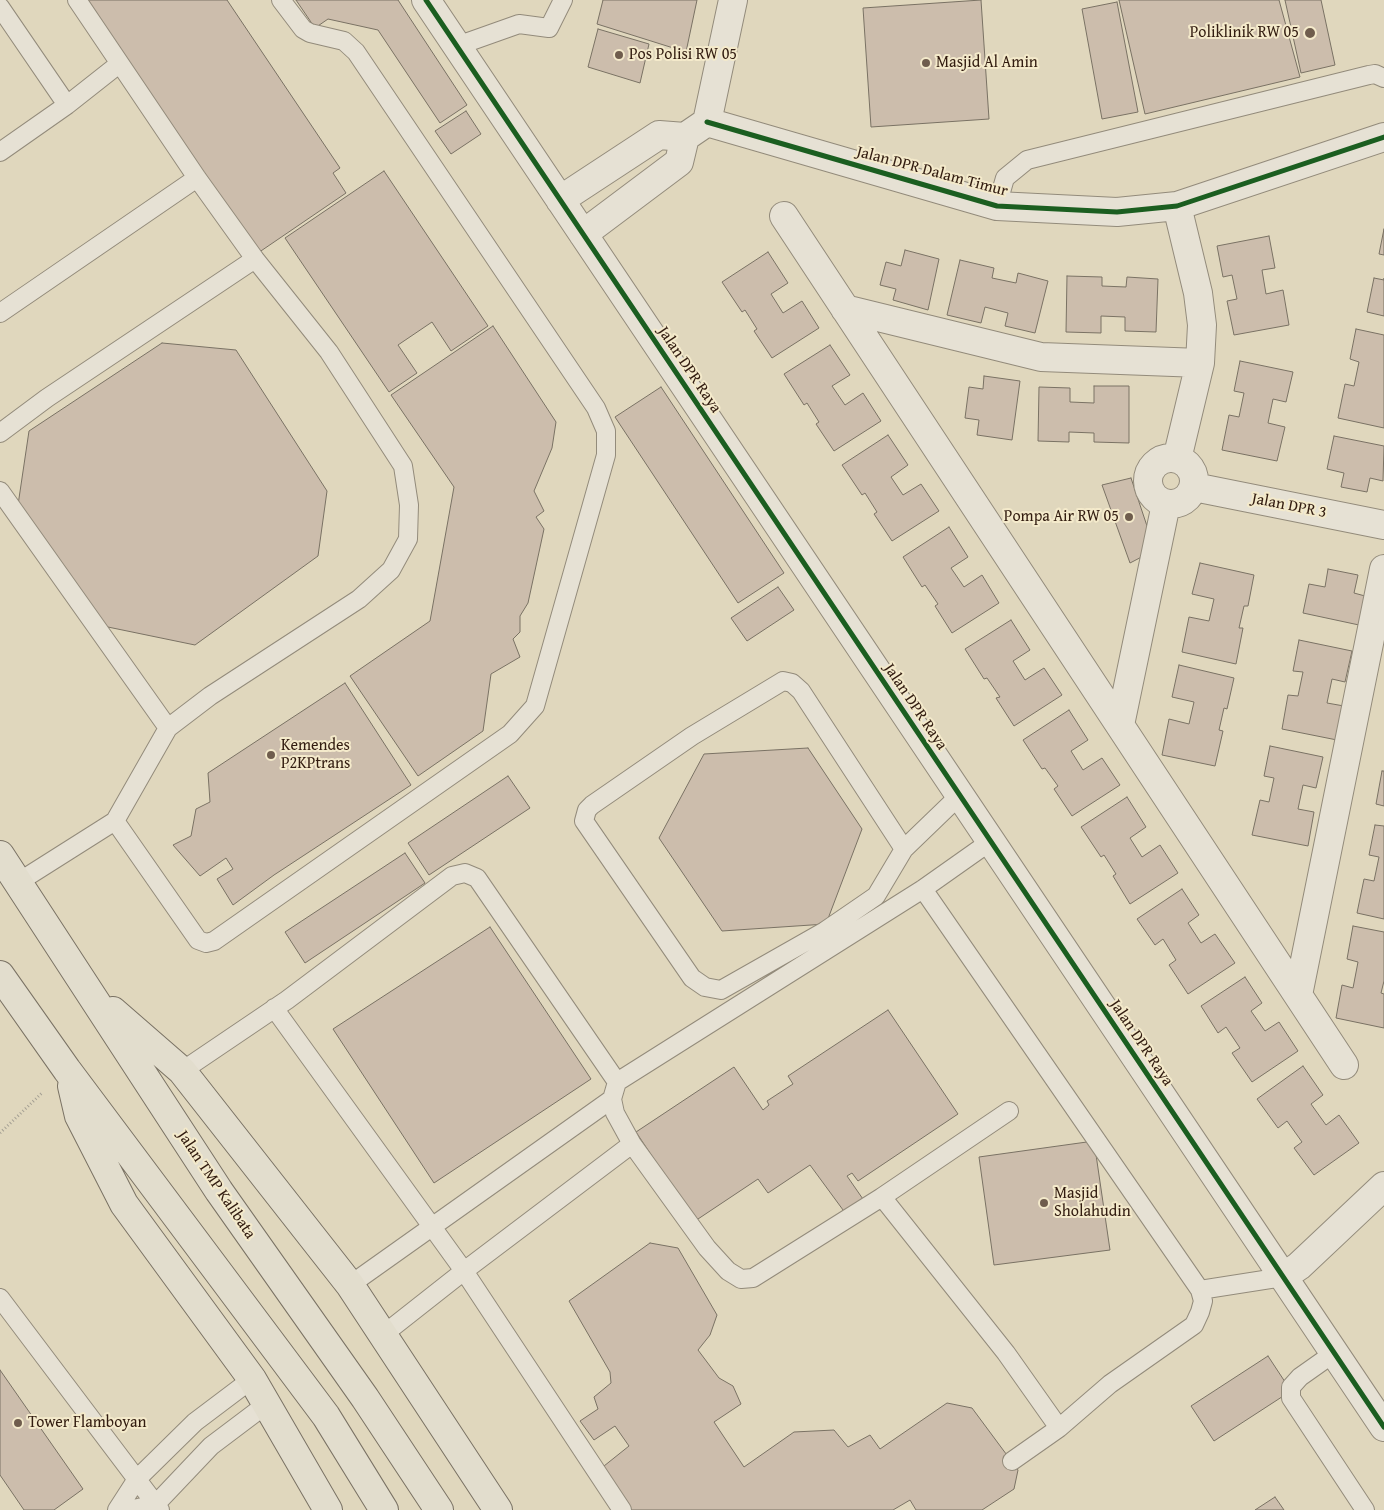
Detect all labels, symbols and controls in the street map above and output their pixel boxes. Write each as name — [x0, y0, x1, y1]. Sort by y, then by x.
place label: Poliklinik RW 05 — [1190, 23, 1299, 43]
marker: Poliklinik RW 05 — [1303, 26, 1317, 40]
place label: Pos Polisi RW 05 — [629, 45, 737, 65]
marker: Pos Polisi RW 05 — [613, 49, 625, 61]
place label: Masjid Al Amin — [936, 53, 1038, 73]
marker: Masjid Al Amin — [920, 57, 932, 69]
street label: Jalan DPR Dalam Timur — [854, 143, 1010, 201]
street label: Jalan DPR Raya — [653, 323, 725, 417]
street label: Jalan DPR 3 — [1250, 489, 1328, 523]
place label: Pompa Air RW 05 — [1004, 507, 1119, 527]
marker: Pompa Air RW 05 — [1123, 511, 1135, 523]
street label: Jalan DPR Raya — [879, 660, 951, 754]
place label: Kemendes P2KPtrans — [281, 736, 350, 774]
marker: Kemendes P2KPtrans — [265, 749, 277, 761]
street label: Jalan DPR Raya — [1105, 996, 1177, 1090]
street label: Jalan TMP Kalibata — [173, 1127, 259, 1243]
place label: Masjid Sholahudin — [1054, 1184, 1131, 1222]
marker: Masjid Sholahudin — [1038, 1197, 1050, 1209]
place label: Tower Flamboyan — [28, 1413, 147, 1433]
marker: Tower Flamboyan — [12, 1417, 24, 1429]

